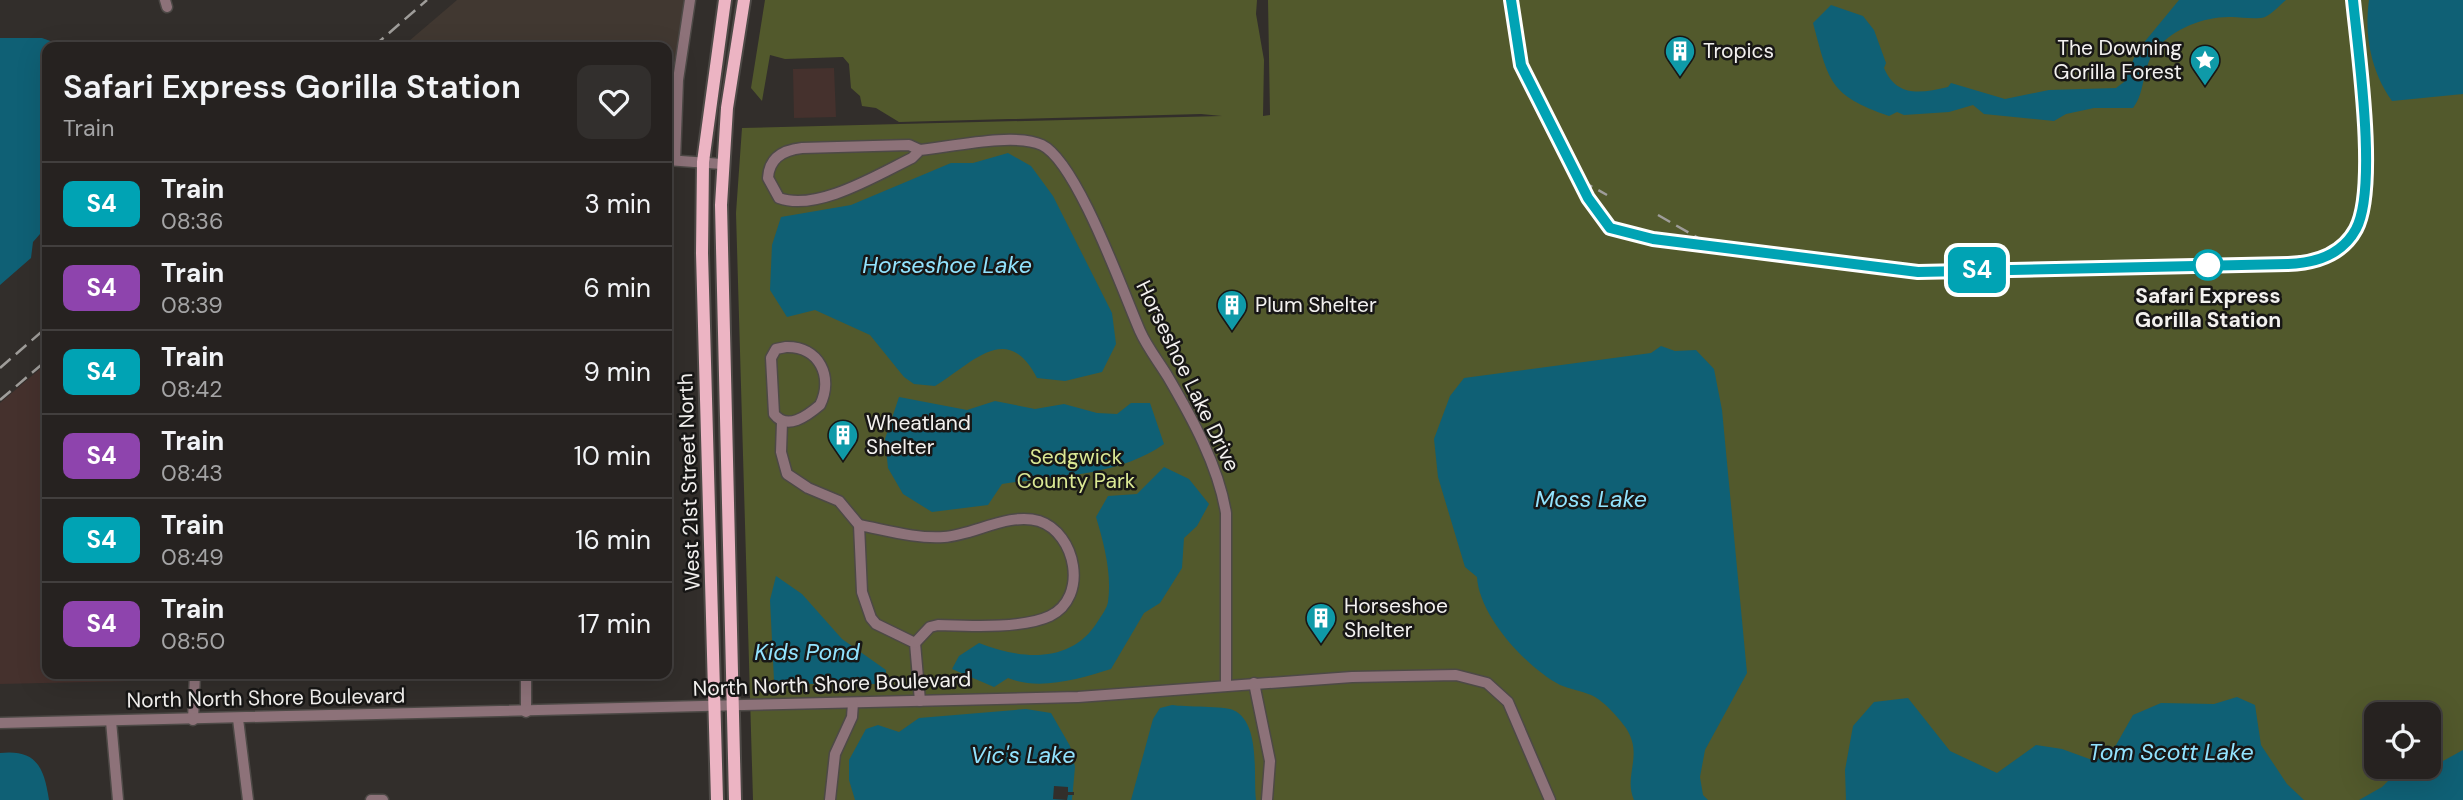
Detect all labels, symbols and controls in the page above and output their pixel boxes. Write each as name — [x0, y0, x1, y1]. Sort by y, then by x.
building icon: Tropics — [1663, 34, 1697, 78]
place label: The Downing Gorilla Forest — [2054, 34, 2182, 86]
place label: Tropics — [1703, 37, 1774, 65]
place icon: The Downing Gorilla Forest — [2188, 43, 2222, 87]
text: Safari Express Gorilla Station — [63, 65, 521, 108]
button: heart — [577, 65, 651, 139]
text: Train — [63, 113, 114, 143]
text: Train — [161, 172, 224, 206]
text: 3 min — [584, 187, 651, 221]
text: S4 — [86, 188, 117, 219]
text: 08:36 — [161, 206, 223, 236]
line badge: S4 — [1946, 247, 2008, 293]
water label: Horseshoe Lake — [862, 250, 1032, 280]
marker: Safari Express Gorilla Station — [2193, 250, 2223, 280]
text: S4 — [1962, 254, 1992, 285]
text: Train — [161, 256, 224, 290]
text: 6 min — [583, 271, 651, 305]
text: S4 — [86, 272, 117, 303]
street label: Horseshoe Lake Drive — [1130, 276, 1246, 476]
place label: Safari Express Gorilla Station — [2135, 282, 2281, 334]
building icon: Plum Shelter — [1215, 288, 1249, 332]
text: 08:39 — [161, 290, 223, 320]
place label: Plum Shelter — [1255, 291, 1377, 319]
text: Train — [161, 340, 224, 374]
text: 9 min — [583, 355, 651, 389]
text: S4 — [86, 356, 117, 387]
street label: West 21st Street North — [671, 373, 707, 591]
text: 08:42 — [161, 374, 223, 404]
place label: Wheatland Shelter — [866, 409, 971, 461]
building icon: Wheatland Shelter — [826, 418, 860, 462]
text: Train — [161, 424, 224, 458]
text: 10 min — [574, 439, 651, 473]
text: S4 — [86, 440, 117, 471]
park label: Sedgwick County Park — [1017, 443, 1136, 495]
text: 08:43 — [161, 458, 223, 488]
water label: Moss Lake — [1535, 484, 1647, 514]
text: Train — [161, 508, 224, 542]
text: 16 min — [575, 523, 651, 557]
text: S4 — [86, 524, 117, 555]
text: 08:49 — [161, 542, 224, 572]
text: Train — [161, 592, 224, 626]
place label: Horseshoe Shelter — [1344, 592, 1448, 644]
building icon: Horseshoe Shelter — [1304, 601, 1338, 645]
text: 17 min — [578, 607, 651, 641]
text: S4 — [86, 608, 117, 639]
text: 08:50 — [161, 626, 225, 656]
water label: Kids Pond — [754, 637, 860, 667]
street label: North North Shore Boulevard — [692, 665, 972, 703]
street label: North North Shore Boulevard — [126, 682, 406, 714]
map controls — [2364, 702, 2441, 779]
button: locate — [2364, 702, 2441, 779]
water label: Tom Scott Lake — [2088, 737, 2254, 767]
water label: Vic's Lake — [971, 740, 1075, 770]

